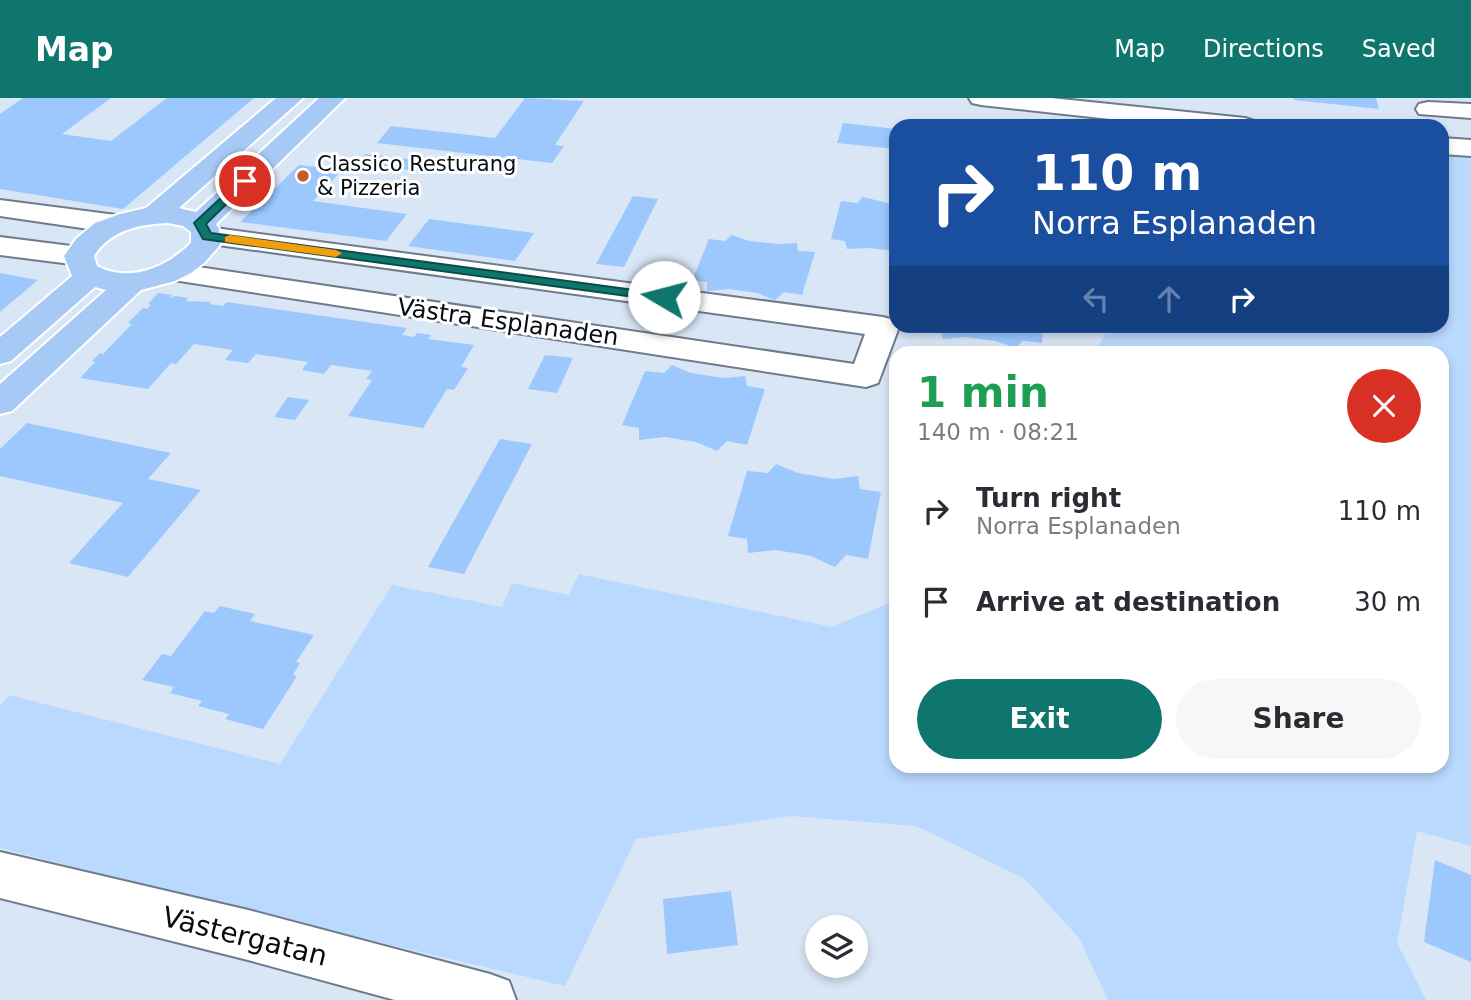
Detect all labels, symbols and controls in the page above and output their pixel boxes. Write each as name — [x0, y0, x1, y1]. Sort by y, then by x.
text: Map — [35, 30, 114, 69]
text: Map — [1114, 35, 1165, 63]
text: Directions — [1203, 35, 1324, 63]
text: Saved — [1362, 35, 1436, 63]
text: 110 m — [1032, 145, 1202, 202]
icon: right — [917, 147, 1008, 238]
pin — [215, 151, 275, 211]
place label: Classico Resturang & Pizzeria — [317, 152, 516, 200]
icon: arrive — [226, 162, 264, 200]
marker: Classico Resturang & Pizzeria — [295, 168, 311, 184]
text: Norra Esplanaden — [1032, 204, 1317, 242]
position arrow — [627, 260, 701, 334]
icon: left — [1077, 280, 1115, 318]
icon: ahead — [1150, 280, 1188, 318]
icon: right — [1223, 280, 1261, 318]
street label: Västra Esplanaden — [396, 293, 620, 351]
text: 1 min — [917, 368, 1049, 417]
button: close — [1347, 369, 1421, 443]
text: 140 m · 08:21 — [917, 419, 1079, 445]
text: Turn right — [976, 483, 1121, 513]
icon: right — [917, 492, 955, 530]
text: 110 m — [1338, 496, 1421, 526]
text: Norra Esplanaden — [976, 513, 1181, 539]
icon: arrive — [917, 583, 955, 621]
text: Arrive at destination — [976, 587, 1280, 617]
text: 30 m — [1354, 587, 1421, 617]
button: Exit — [917, 679, 1162, 759]
button: Share — [1176, 679, 1421, 759]
street label: Västergatan — [159, 900, 331, 973]
map controls — [805, 915, 868, 978]
button: layers — [805, 915, 868, 978]

